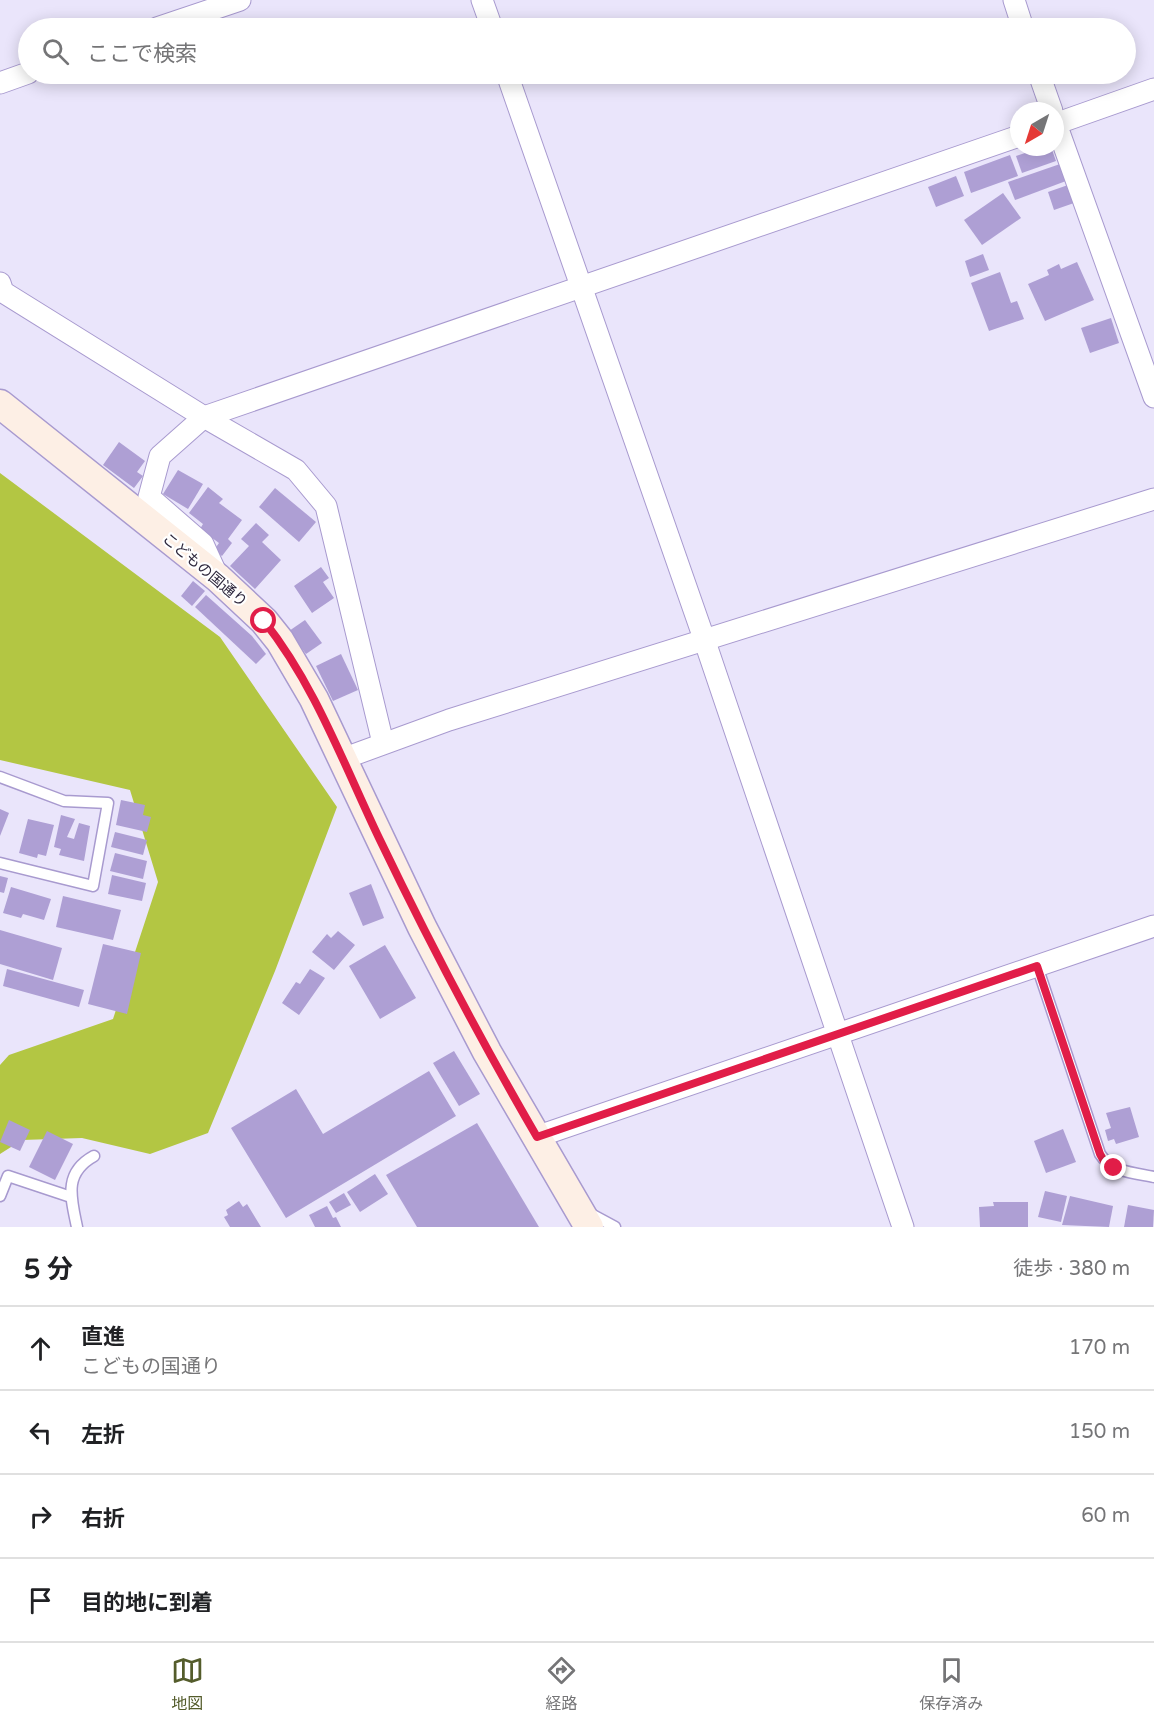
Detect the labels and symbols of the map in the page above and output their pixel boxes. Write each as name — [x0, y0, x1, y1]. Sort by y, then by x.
north arrow — [1010, 102, 1064, 156]
street label: こどもの国通り — [159, 529, 251, 611]
route start — [250, 607, 276, 633]
route end — [1100, 1154, 1126, 1180]

